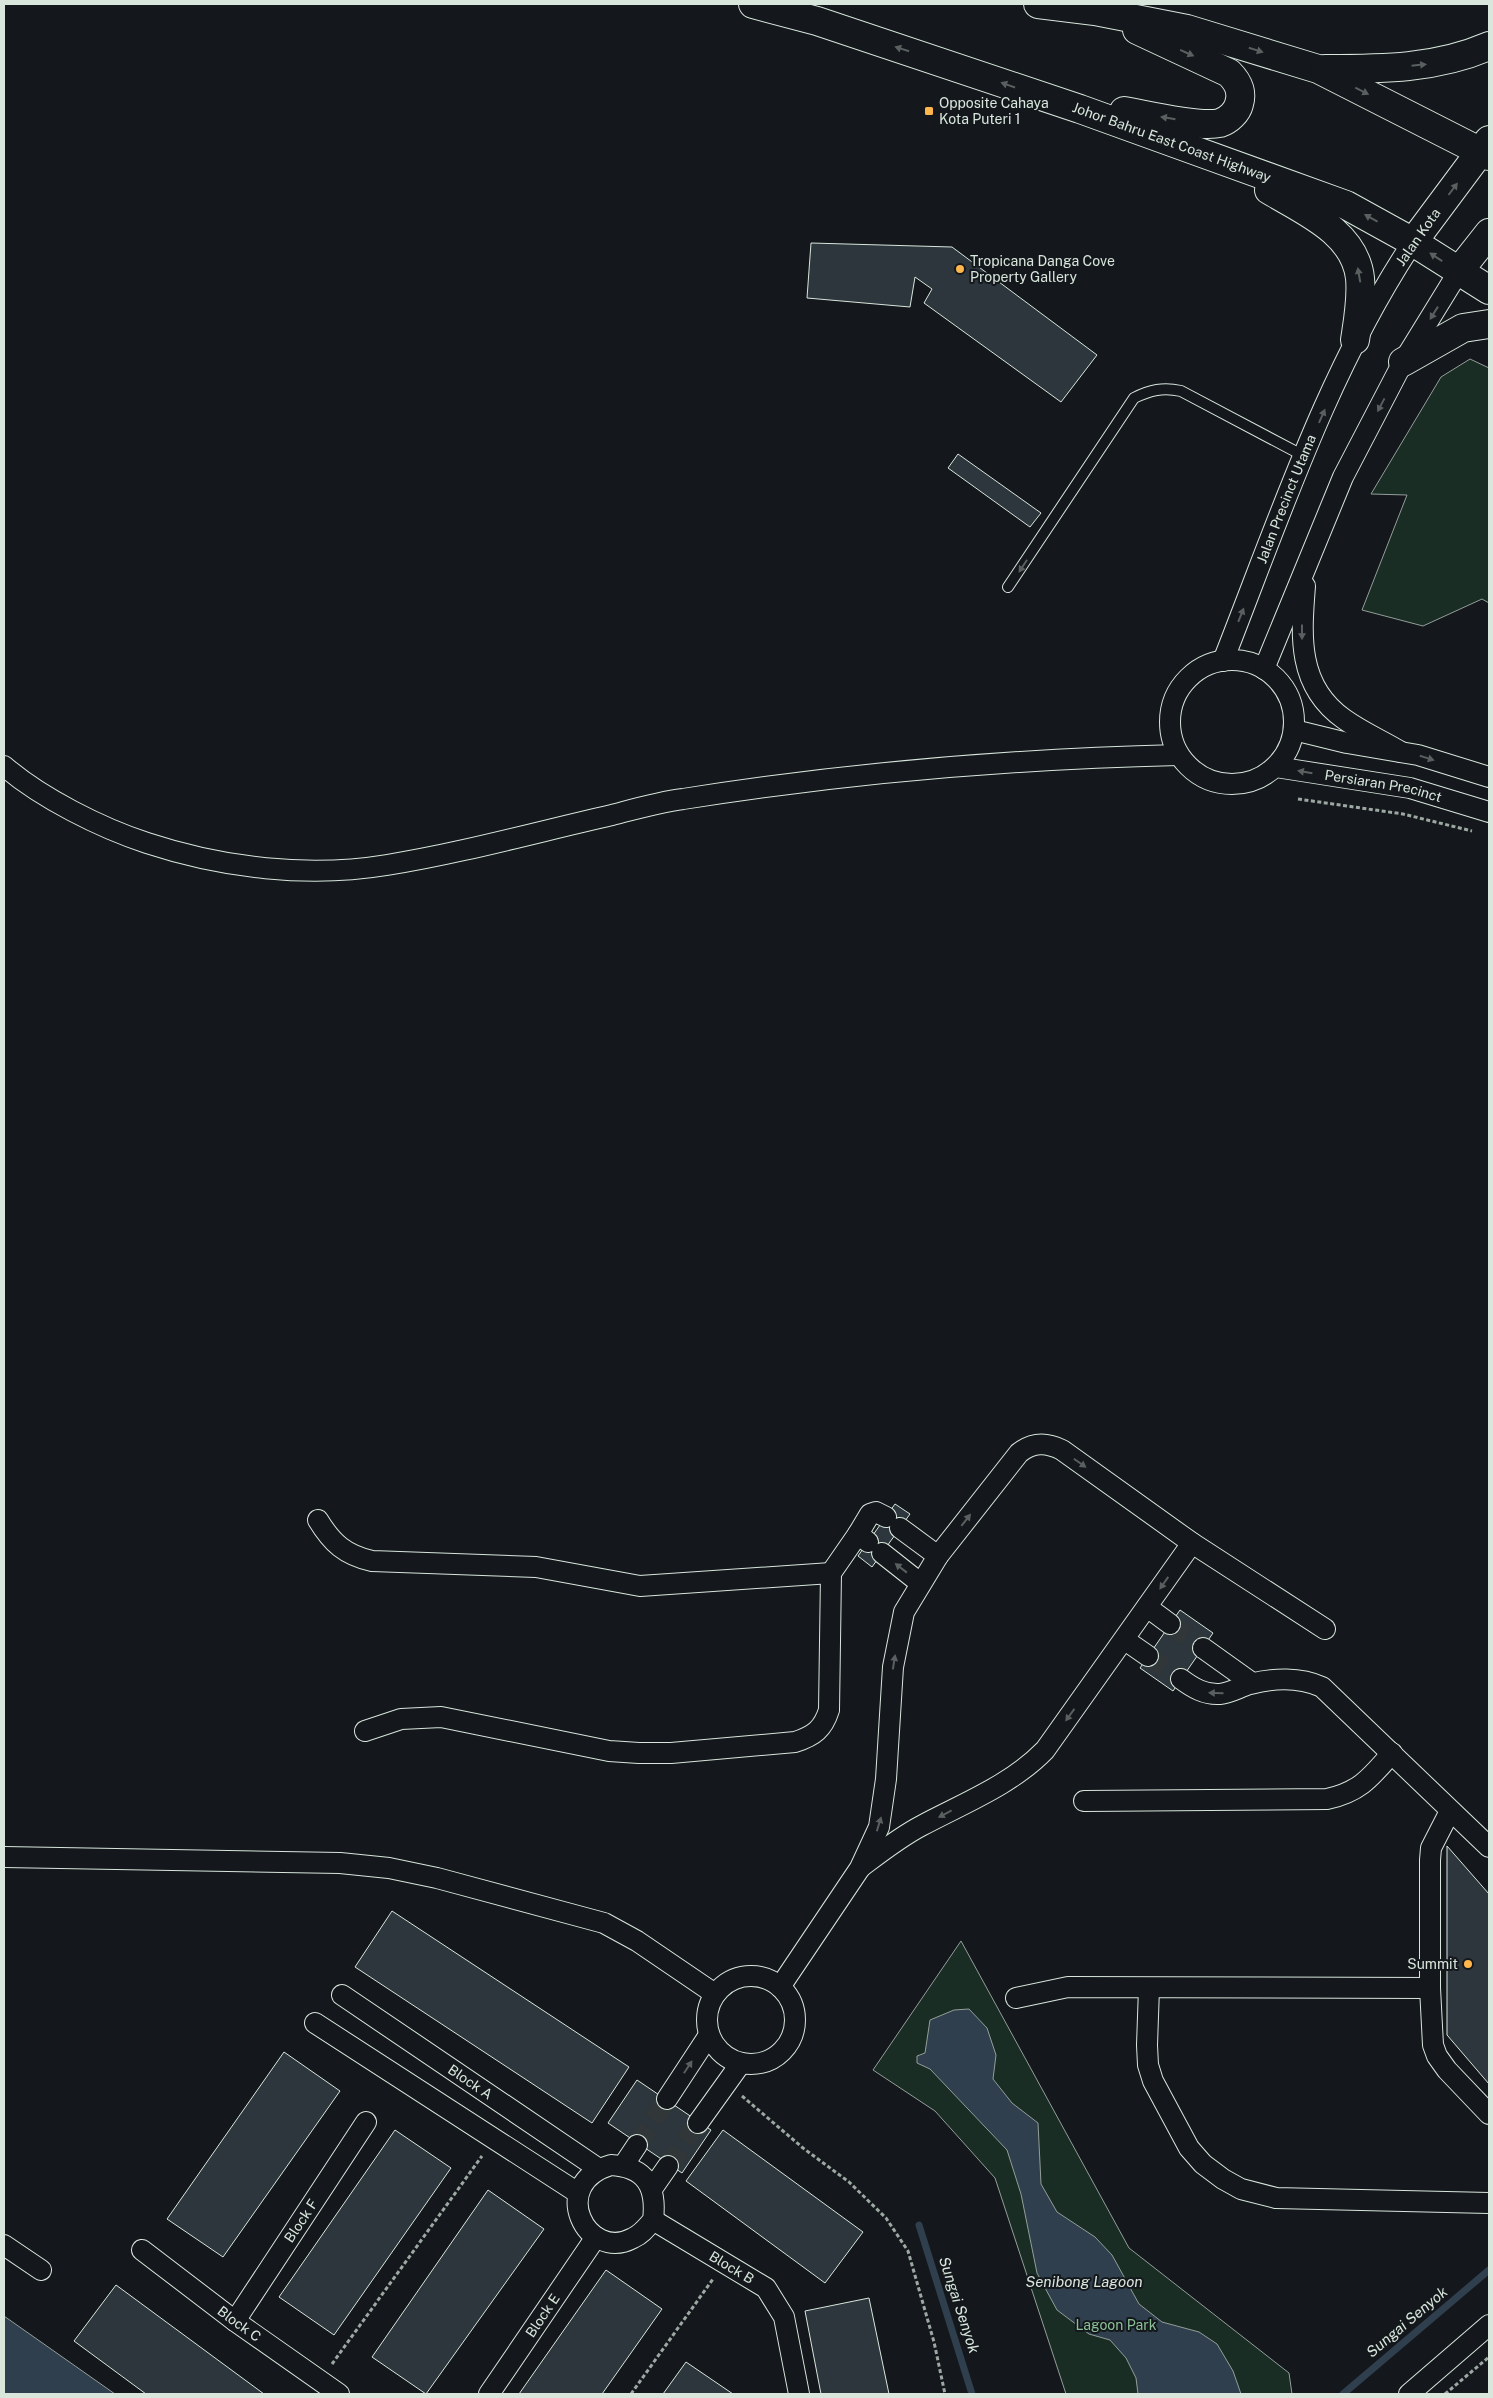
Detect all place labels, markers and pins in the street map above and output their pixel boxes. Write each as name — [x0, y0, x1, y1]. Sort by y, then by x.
place label: Opposite Cahaya Kota Puteri 1 — [939, 95, 1049, 127]
marker: Opposite Cahaya Kota Puteri 1 — [923, 105, 935, 117]
place label: Tropicana Danga Cove Property Gallery — [970, 253, 1115, 285]
marker: Tropicana Danga Cove Property Gallery — [954, 263, 966, 275]
place label: Summit — [1407, 1956, 1458, 1972]
marker: Summit — [1462, 1958, 1474, 1970]

